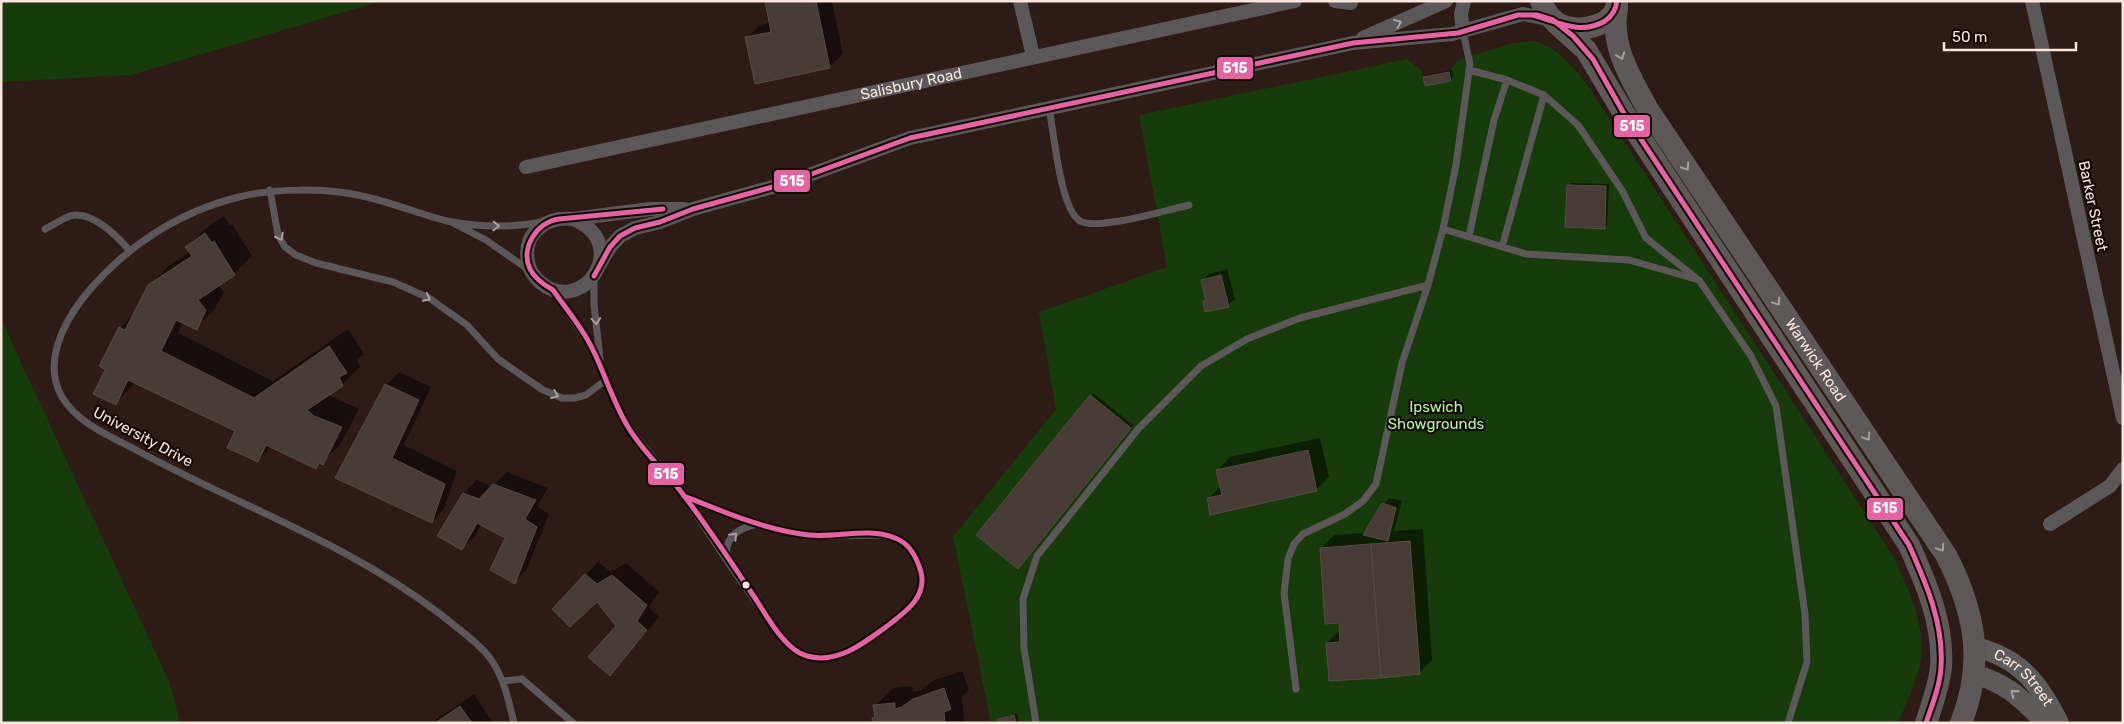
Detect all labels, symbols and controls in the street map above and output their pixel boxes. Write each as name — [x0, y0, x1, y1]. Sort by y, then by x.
one-way arrow — [1393, 19, 1402, 29]
scale bar — [1944, 20, 2076, 52]
text: 50 m — [1952, 28, 1987, 46]
one-way arrow — [1615, 51, 1625, 60]
line badge: 515 — [1216, 56, 1254, 80]
text: 515 — [1223, 60, 1247, 77]
street label: Salisbury Road — [859, 64, 964, 104]
line badge: 515 — [1613, 114, 1651, 138]
text: 515 — [1620, 118, 1644, 135]
street label: Barker Street — [2075, 159, 2111, 253]
one-way arrow — [1680, 161, 1689, 171]
line badge: 515 — [773, 169, 811, 193]
text: 515 — [780, 173, 804, 190]
one-way arrow — [492, 221, 500, 231]
one-way arrow — [274, 232, 284, 241]
one-way arrow — [421, 291, 430, 301]
one-way arrow — [1771, 296, 1780, 306]
street label: Warwick Road — [1781, 315, 1850, 405]
one-way arrow — [590, 318, 601, 326]
one-way arrow — [550, 388, 559, 399]
park label: Ipswich Showgrounds — [1388, 398, 1485, 433]
street label: University Drive — [90, 403, 196, 471]
one-way arrow — [1861, 431, 1870, 441]
line badge: 515 — [647, 462, 685, 486]
text: 515 — [654, 466, 678, 483]
line badge: 515 — [1866, 497, 1904, 521]
text: 515 — [1873, 500, 1897, 517]
one-way arrow — [728, 533, 737, 542]
one-way arrow — [1935, 543, 1945, 552]
unlabelled marker — [741, 580, 751, 590]
street label: Carr Street — [1991, 645, 2057, 709]
one-way arrow — [2010, 689, 2019, 698]

